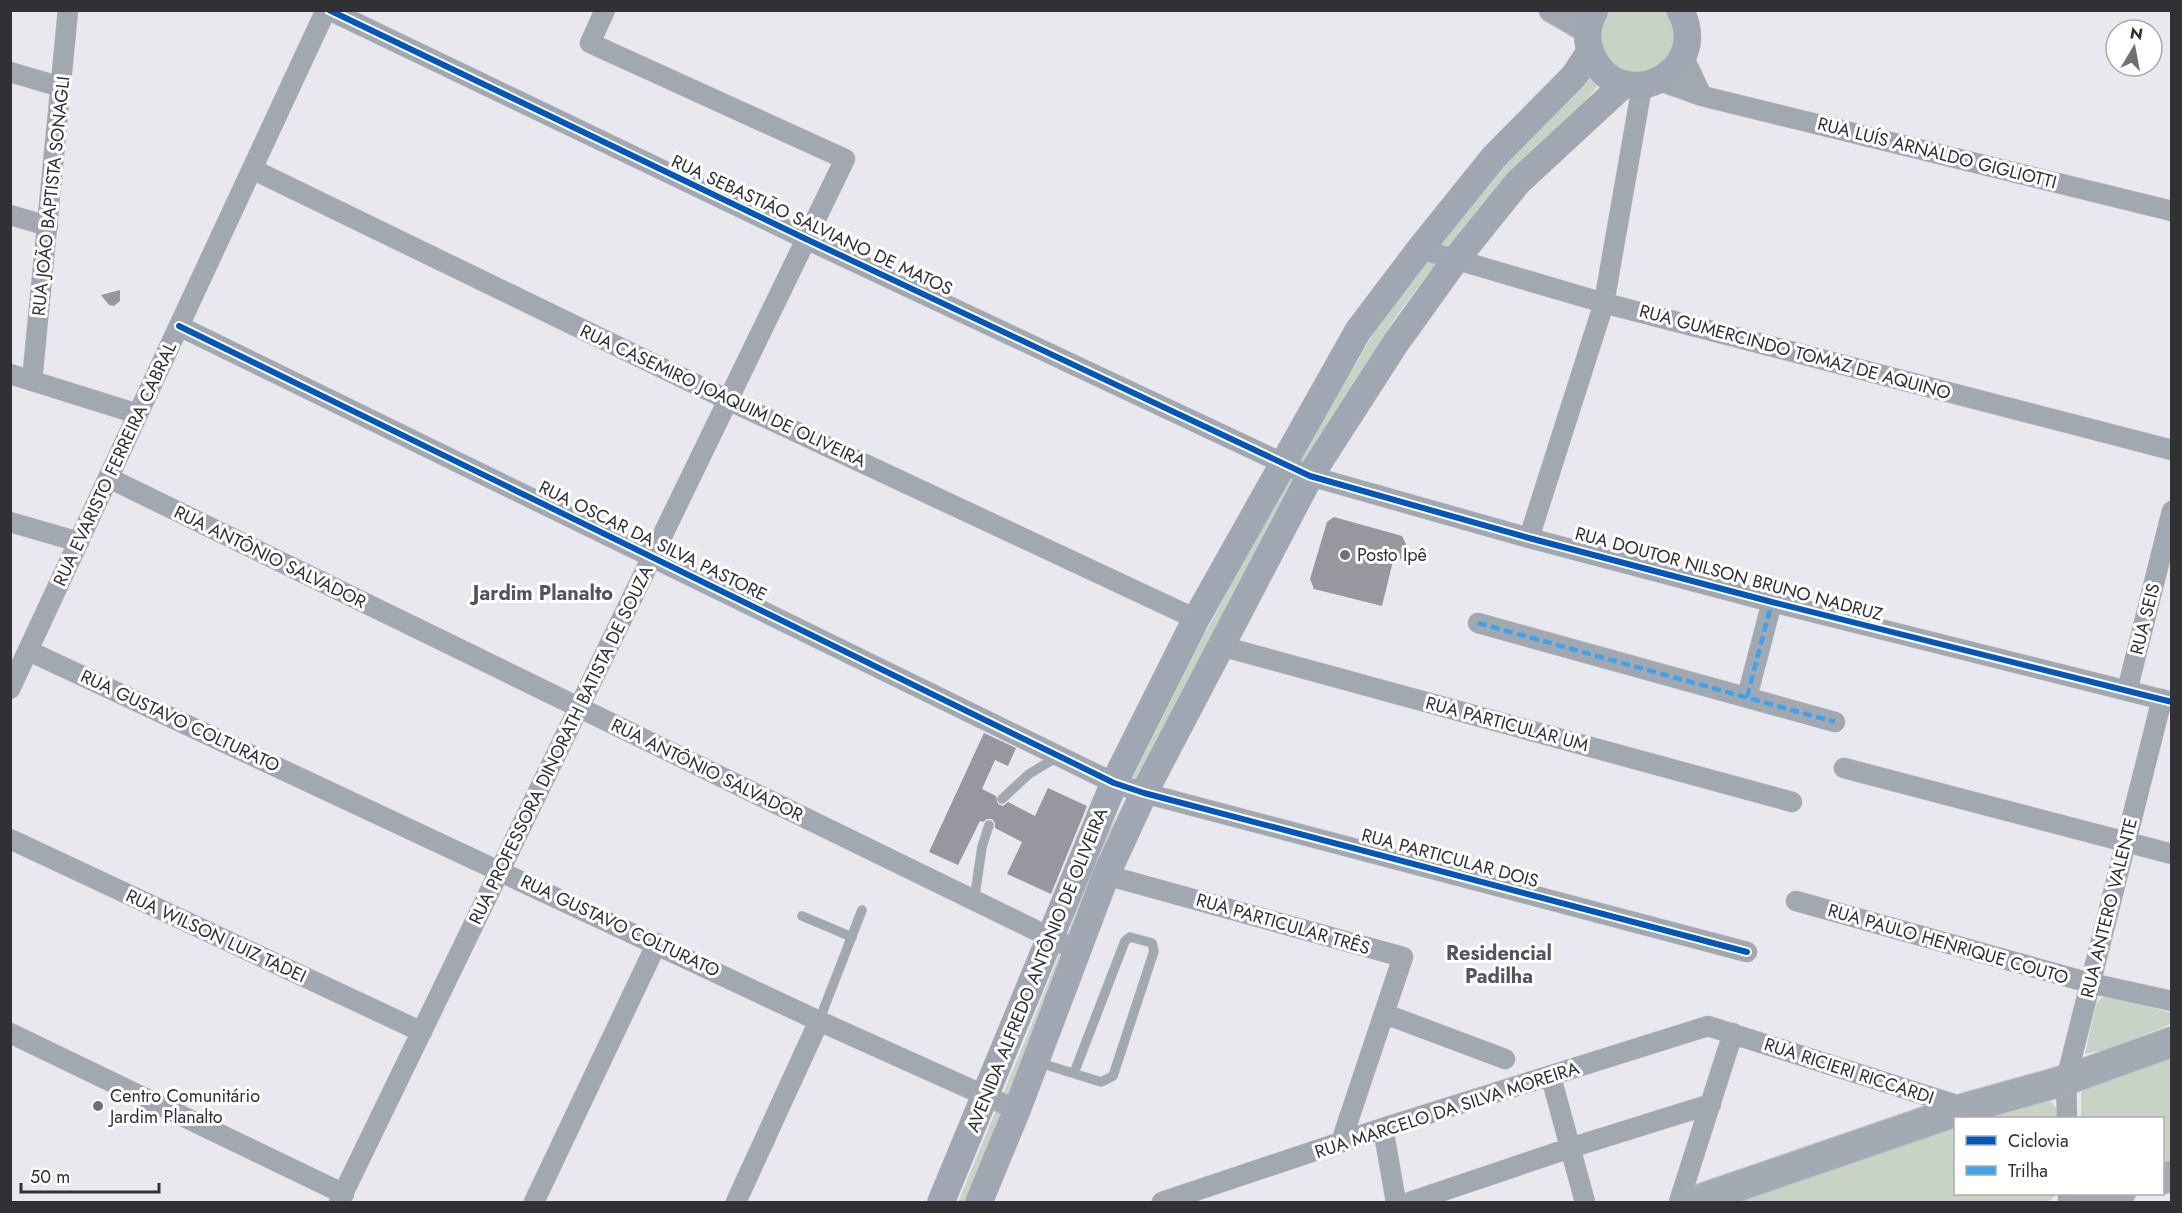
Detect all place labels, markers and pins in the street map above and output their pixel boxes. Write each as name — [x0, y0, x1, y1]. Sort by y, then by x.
place label: Posto Ipê — [1357, 542, 1427, 568]
marker: Posto Ipê — [1338, 548, 1352, 562]
place label: Centro Comunitário Jardim Planalto — [108, 1083, 260, 1130]
marker: Centro Comunitário Jardim Planalto — [91, 1099, 105, 1113]

